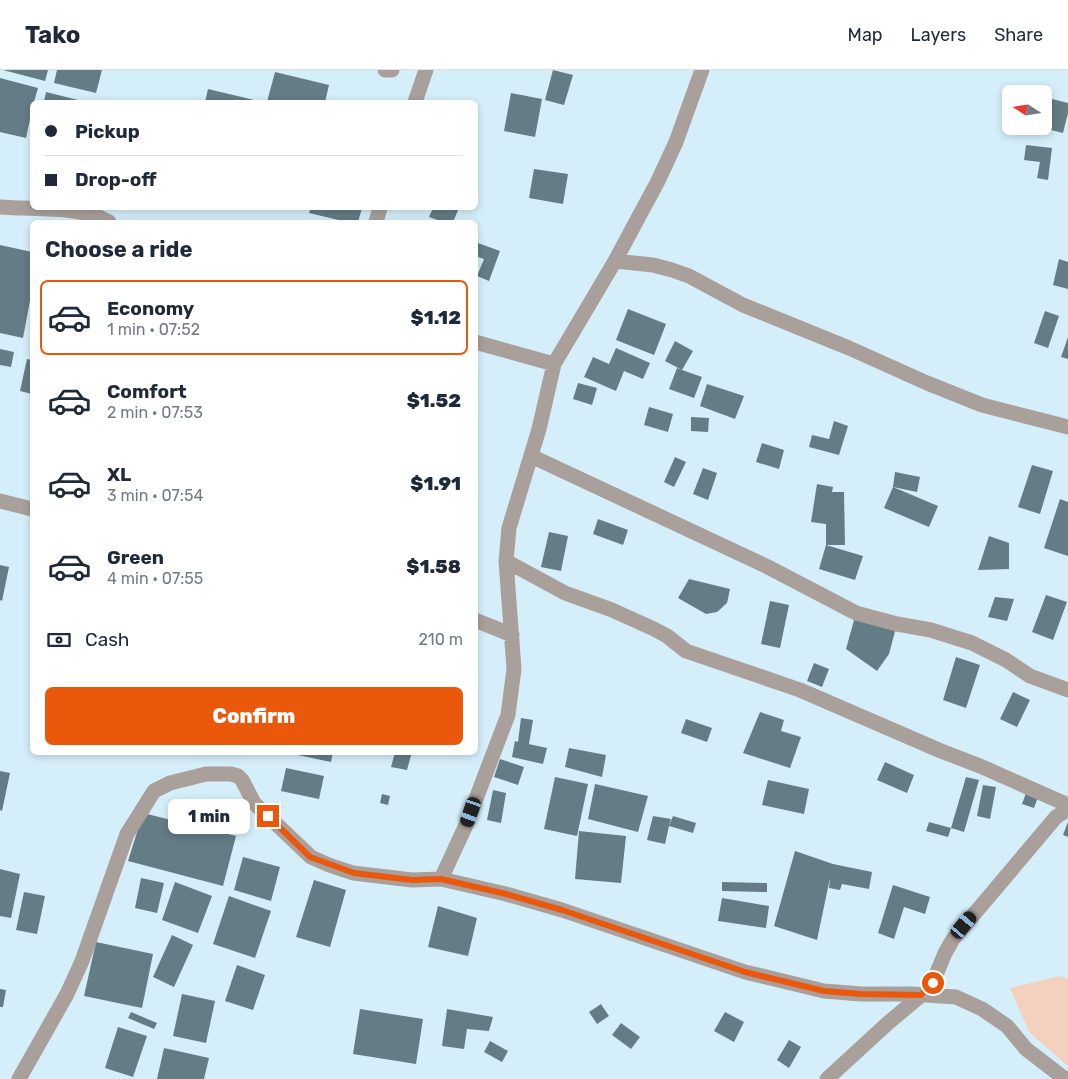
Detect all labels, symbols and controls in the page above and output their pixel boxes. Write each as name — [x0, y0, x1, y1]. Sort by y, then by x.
text: Tako — [25, 21, 80, 49]
text: Map — [848, 24, 883, 46]
text: Layers — [911, 24, 966, 46]
text: Share — [994, 24, 1043, 46]
north arrow — [1002, 85, 1052, 135]
map controls — [1002, 85, 1052, 135]
text: Pickup — [75, 120, 140, 143]
text: Drop-off — [75, 168, 157, 191]
text: Choose a ride — [45, 236, 192, 263]
icon: car — [47, 295, 92, 340]
text: Economy — [107, 297, 194, 320]
text: $1.12 — [411, 306, 461, 329]
text: 1 min · 07:52 — [107, 320, 200, 339]
icon: car — [47, 378, 92, 423]
text: Comfort — [107, 380, 187, 403]
text: $1.52 — [407, 389, 461, 412]
text: 2 min · 07:53 — [107, 403, 203, 422]
icon: car — [47, 461, 92, 506]
text: XL — [107, 463, 131, 486]
text: $1.91 — [410, 472, 461, 495]
text: 3 min · 07:54 — [107, 486, 203, 505]
icon: car — [47, 544, 92, 589]
text: Green — [107, 546, 164, 569]
text: $1.58 — [406, 555, 461, 578]
text: 4 min · 07:55 — [107, 569, 203, 588]
icon: cash — [45, 626, 73, 654]
text: Cash — [85, 628, 129, 651]
text: 210 m — [418, 630, 463, 649]
button: Confirm — [45, 687, 463, 745]
car — [459, 795, 482, 829]
callout: 1 min — [168, 798, 250, 834]
route end — [257, 805, 279, 827]
text: 1 min — [188, 807, 230, 826]
car — [948, 909, 979, 941]
route start — [922, 972, 944, 994]

